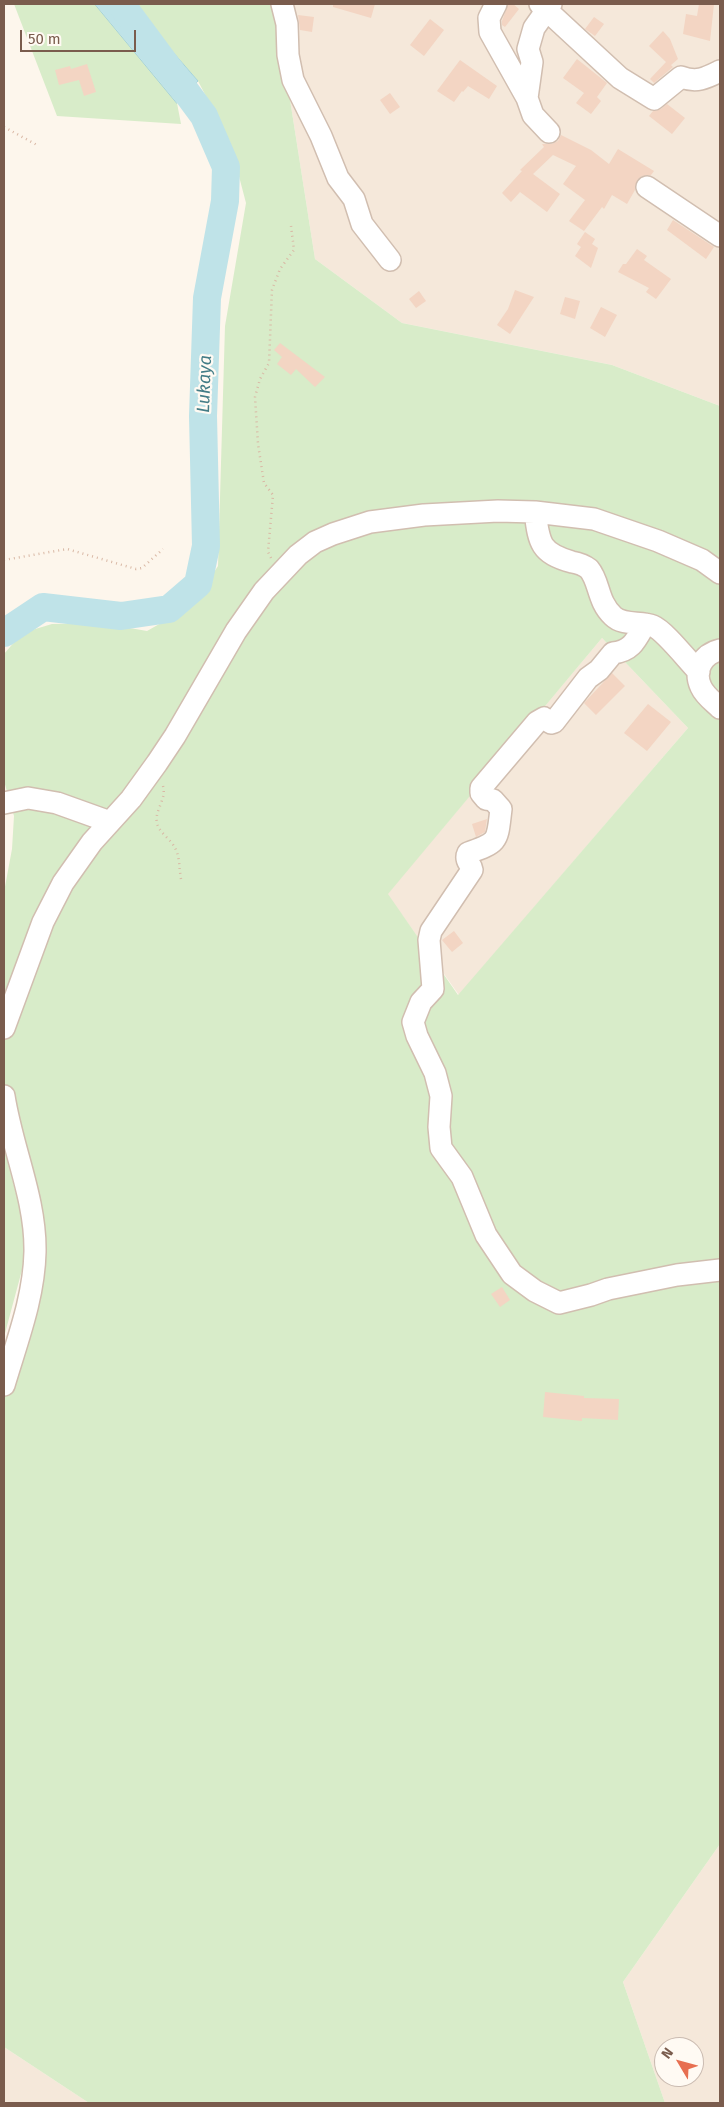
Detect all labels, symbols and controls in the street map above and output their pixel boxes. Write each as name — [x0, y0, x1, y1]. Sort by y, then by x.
scale bar — [22, 20, 139, 52]
text: 50 m — [28, 30, 61, 48]
water label: Lukaya — [193, 355, 217, 413]
north arrow — [654, 2037, 704, 2087]
text: N — [658, 2044, 677, 2062]

